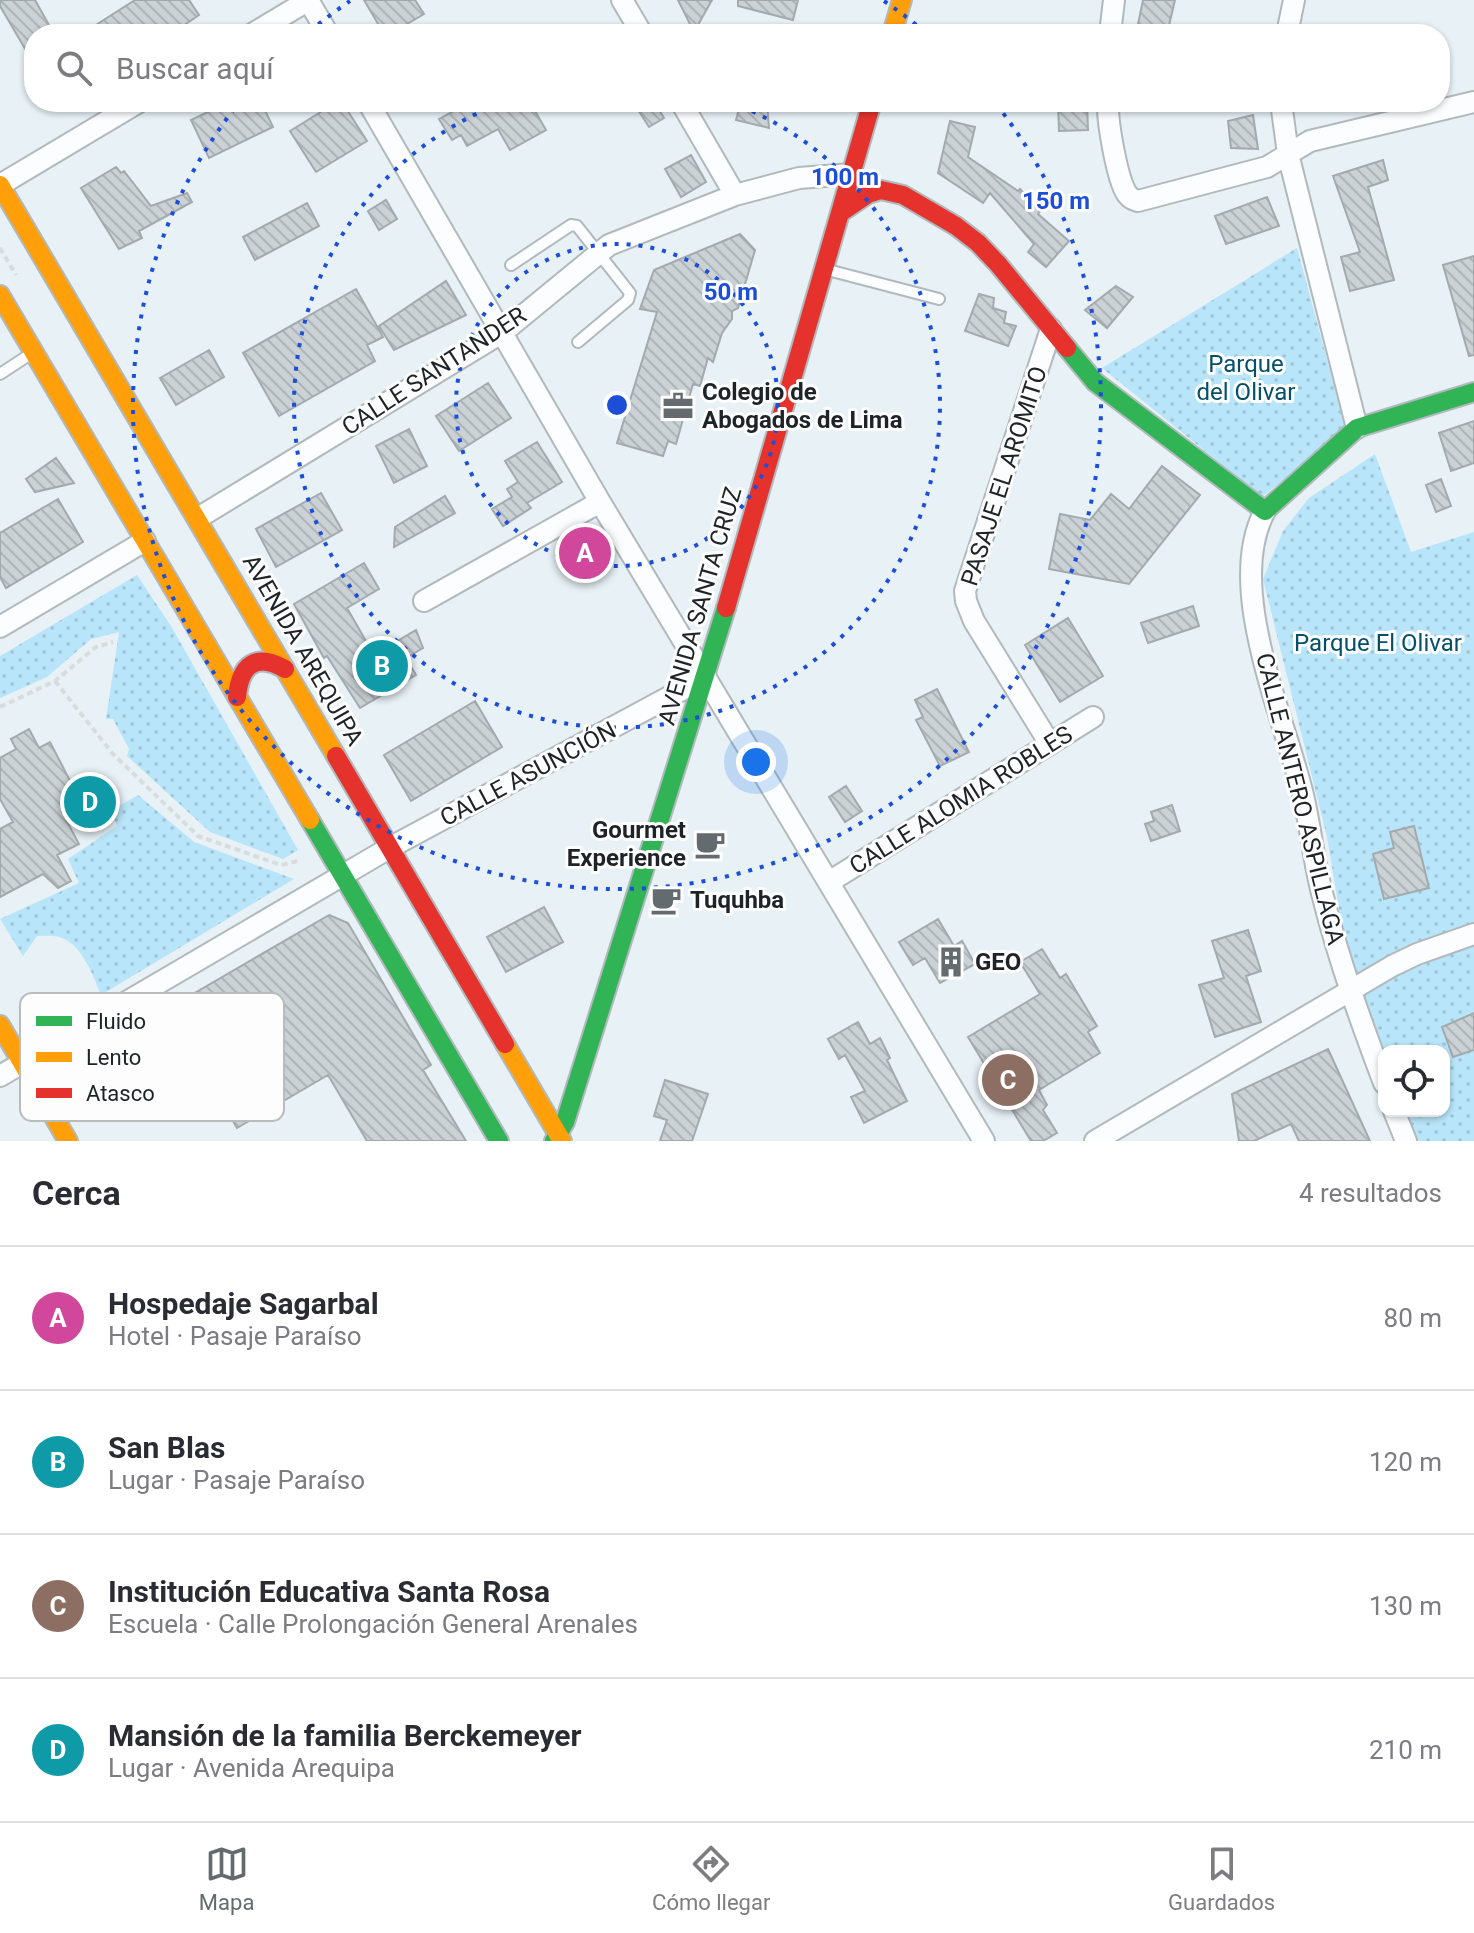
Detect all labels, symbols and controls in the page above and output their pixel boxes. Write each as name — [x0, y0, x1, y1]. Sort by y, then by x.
search box — [24, 24, 1450, 112]
icon: search — [52, 46, 96, 90]
text: Buscar aquí — [116, 51, 274, 86]
text: 100 m — [811, 163, 879, 191]
text: 150 m — [1022, 187, 1090, 215]
text: 50 m — [704, 278, 758, 306]
street label: CALLE SANTANDER — [337, 301, 531, 441]
park label: Parque del Olivar — [1197, 350, 1295, 406]
street label: PASAJE EL AROMITO — [955, 363, 1053, 589]
place label: Colegio de Abogados de Lima — [702, 378, 903, 434]
office icon: Colegio de Abogados de Lima — [661, 389, 695, 423]
centre of rings — [603, 391, 631, 419]
street label: AVENIDA SANTA CRUZ — [653, 484, 747, 728]
pin: A — [559, 523, 611, 583]
street label: AVENIDA AREQUIPA — [237, 549, 369, 751]
park label: Parque El Olivar — [1294, 629, 1462, 657]
pin: B — [356, 636, 408, 696]
street label: CALLE ANTERO ASPILLAGA — [1250, 650, 1350, 948]
street label: CALLE ASUNCIÓN — [435, 716, 621, 832]
street label: CALLE ALOMIA ROBLES — [844, 720, 1078, 880]
your location — [736, 742, 776, 782]
pin: D — [64, 772, 116, 832]
place label: Gourmet Experience — [567, 816, 686, 872]
cafe icon: Gourmet Experience — [693, 827, 727, 861]
cafe icon: Tuquhba — [649, 883, 683, 917]
place label: Tuquhba — [690, 886, 784, 914]
building icon: GEO — [934, 945, 968, 979]
place label: GEO — [975, 948, 1021, 976]
legend — [20, 993, 284, 1121]
text: Fluido — [86, 1009, 146, 1034]
text: Lento — [86, 1045, 141, 1070]
map controls — [1378, 1045, 1450, 1117]
button: locate — [1378, 1045, 1450, 1117]
pin: C — [982, 1050, 1034, 1110]
text: Atasco — [86, 1081, 155, 1106]
text: Cerca — [32, 1173, 121, 1213]
text: 4 resultados — [1299, 1178, 1442, 1208]
text: Hospedaje Sagarbal — [108, 1286, 379, 1321]
text: A — [49, 1303, 67, 1333]
text: 80 m — [1384, 1303, 1442, 1333]
text: Hotel · Pasaje Paraíso — [108, 1321, 362, 1351]
text: San Blas — [108, 1430, 225, 1465]
text: B — [50, 1447, 66, 1477]
text: 120 m — [1369, 1447, 1442, 1477]
text: Lugar · Pasaje Paraíso — [108, 1465, 365, 1495]
text: Institución Educativa Santa Rosa — [108, 1574, 550, 1609]
text: C — [49, 1591, 67, 1621]
text: 130 m — [1369, 1591, 1442, 1621]
text: Escuela · Calle Prolongación General Arenales — [108, 1609, 638, 1639]
text: Mansión de la familia Berckemeyer — [108, 1718, 582, 1753]
text: D — [50, 1735, 66, 1765]
text: 210 m — [1369, 1735, 1442, 1765]
text: Lugar · Avenida Arequipa — [108, 1753, 395, 1783]
tab: Mapa — [199, 1842, 254, 1915]
tab: Cómo llegar — [652, 1842, 770, 1915]
tab: Guardados — [1168, 1842, 1275, 1915]

